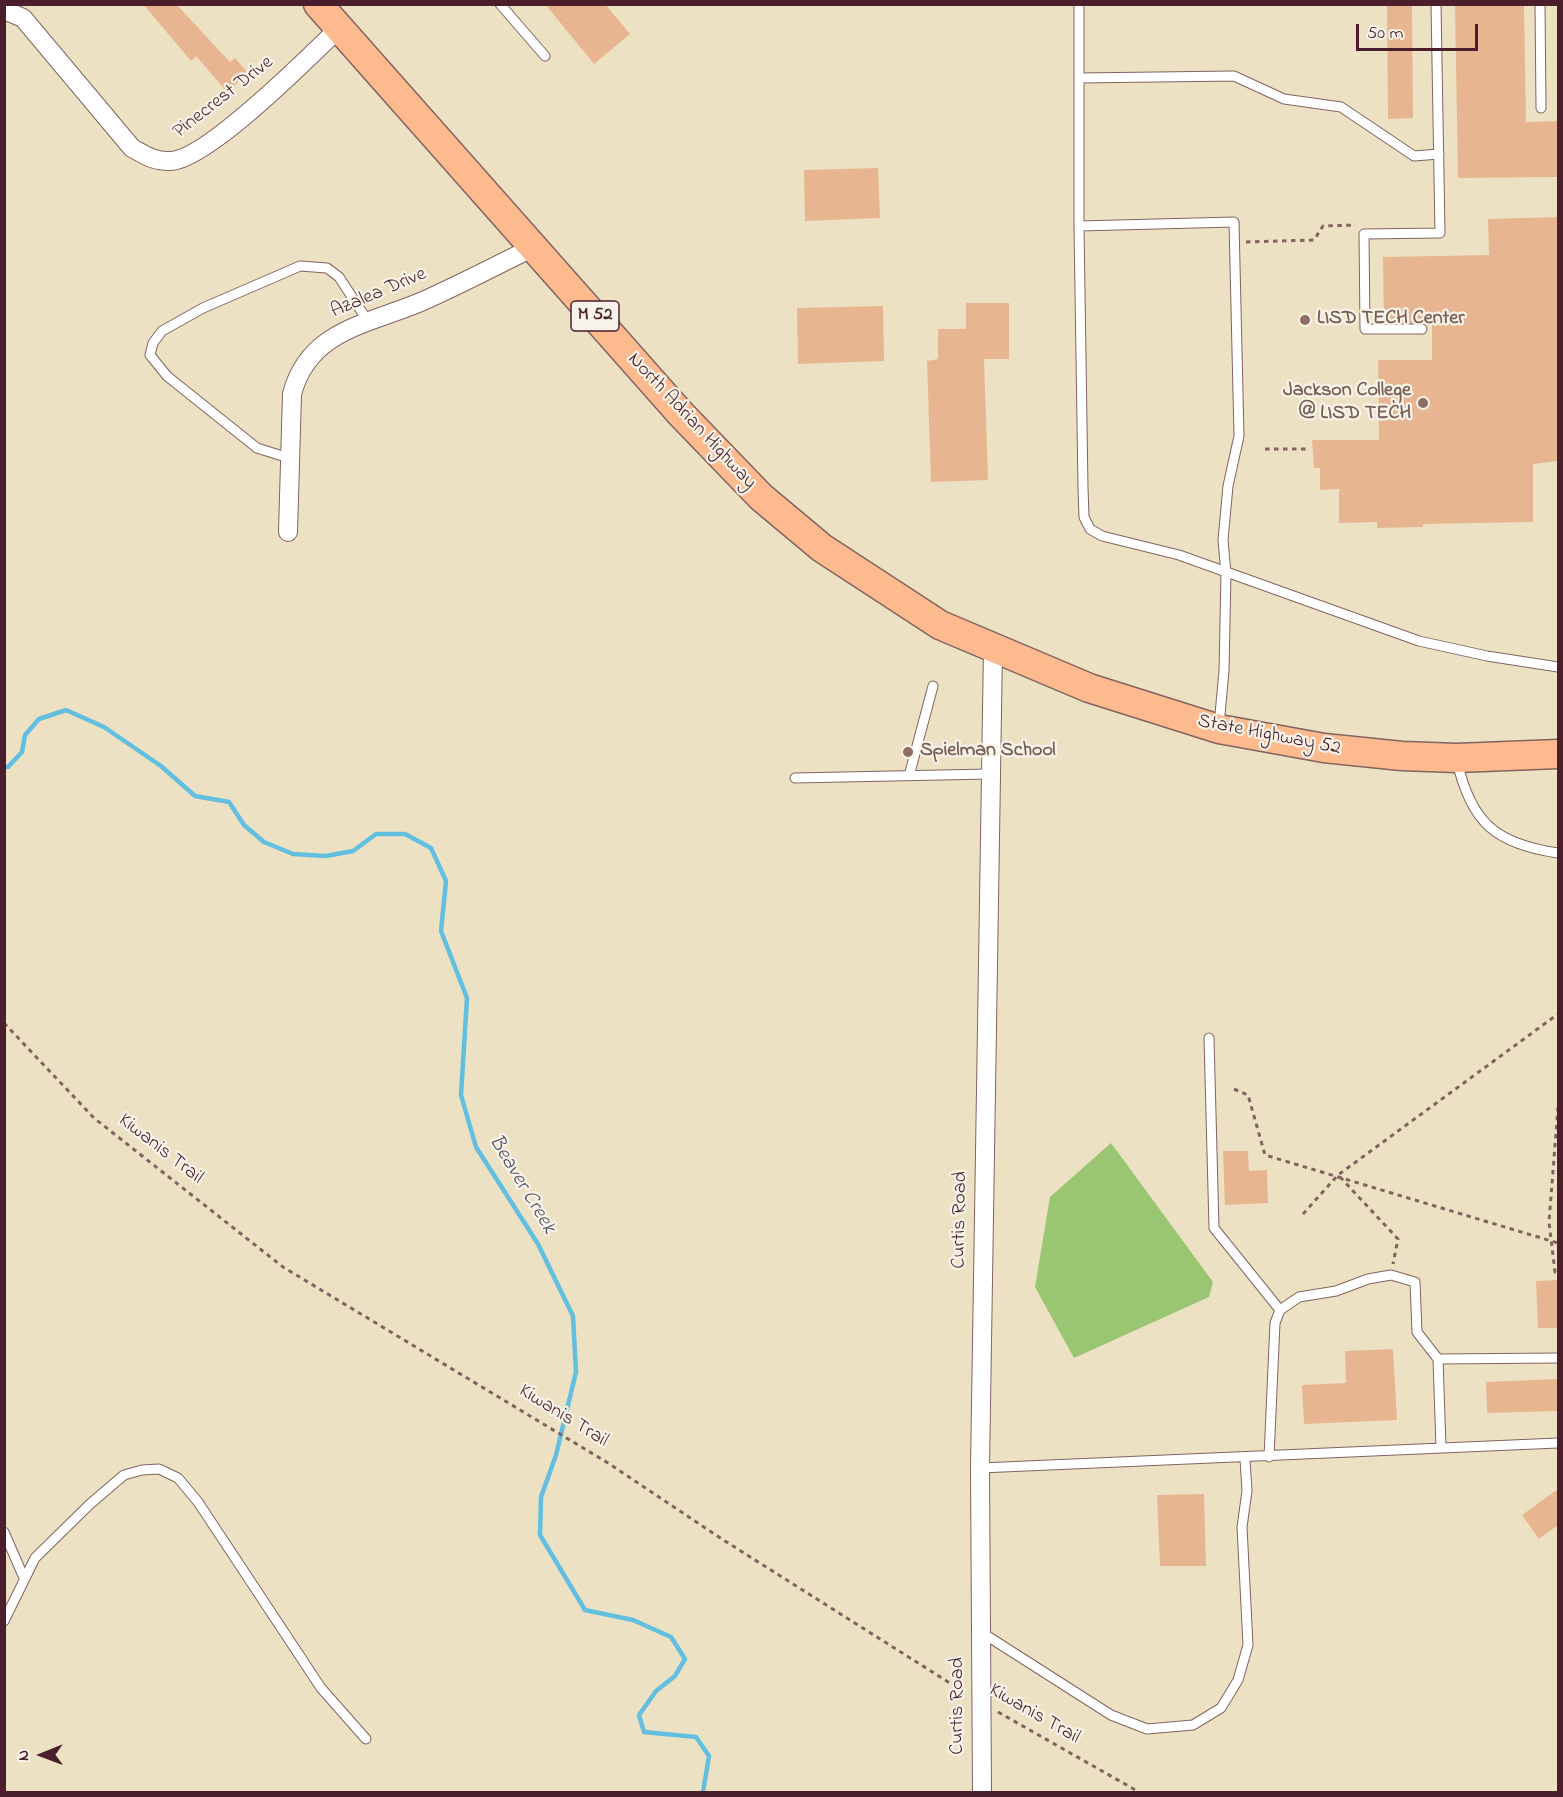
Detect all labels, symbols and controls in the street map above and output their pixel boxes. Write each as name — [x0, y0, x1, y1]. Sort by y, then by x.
scale bar — [1359, 12, 1480, 50]
text: 50 m — [1367, 21, 1404, 47]
street label: Pinecrest Drive — [169, 51, 279, 145]
street label: Azalea Drive — [328, 263, 430, 325]
road number: M 52 — [571, 301, 619, 331]
place label: LISD TECH Center — [1317, 308, 1464, 332]
marker: LISD TECH Center — [1298, 313, 1312, 327]
street label: North Adrian Highway — [621, 349, 761, 495]
place label: Jackson College @ LISD TECH — [1283, 380, 1411, 427]
marker: Jackson College @ LISD TECH — [1416, 396, 1430, 410]
street label: State Highway 52 — [1195, 710, 1343, 762]
place label: Spielman School — [920, 740, 1056, 764]
marker: Spielman School — [901, 745, 915, 759]
street label: Kiwanis Trail — [113, 1109, 207, 1191]
water label: Beaver Creek — [482, 1131, 560, 1239]
street label: Curtis Road — [948, 1171, 974, 1269]
street label: Kiwanis Trail — [514, 1380, 612, 1454]
street label: Curtis Road — [947, 1657, 971, 1755]
street label: Kiwanis Trail — [984, 1679, 1084, 1751]
north arrow — [12, 1725, 72, 1785]
text: N — [12, 1750, 36, 1761]

